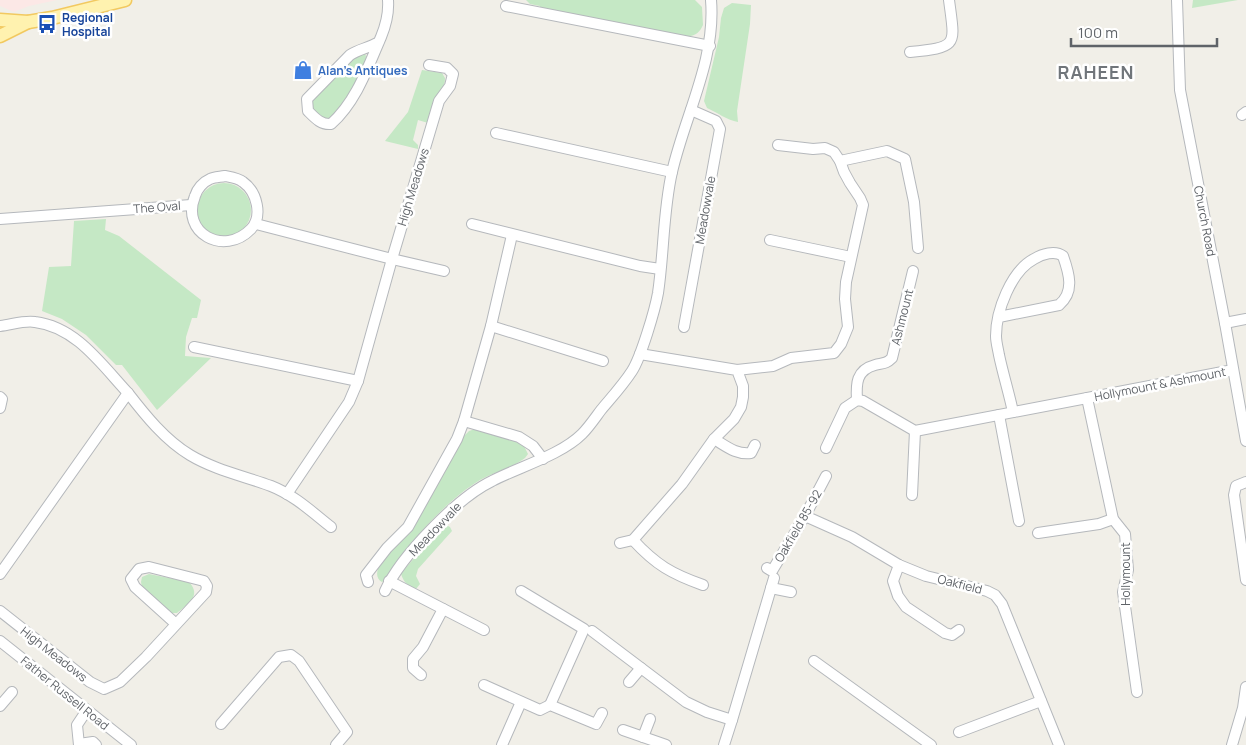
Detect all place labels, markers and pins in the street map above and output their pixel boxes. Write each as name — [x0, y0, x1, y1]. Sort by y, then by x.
place label: Regional Hospital — [62, 9, 113, 40]
bus stop icon: Regional Hospital — [36, 13, 58, 35]
shop icon: Alan's Antiques — [292, 59, 314, 81]
place label: Alan's Antiques — [318, 62, 408, 79]

